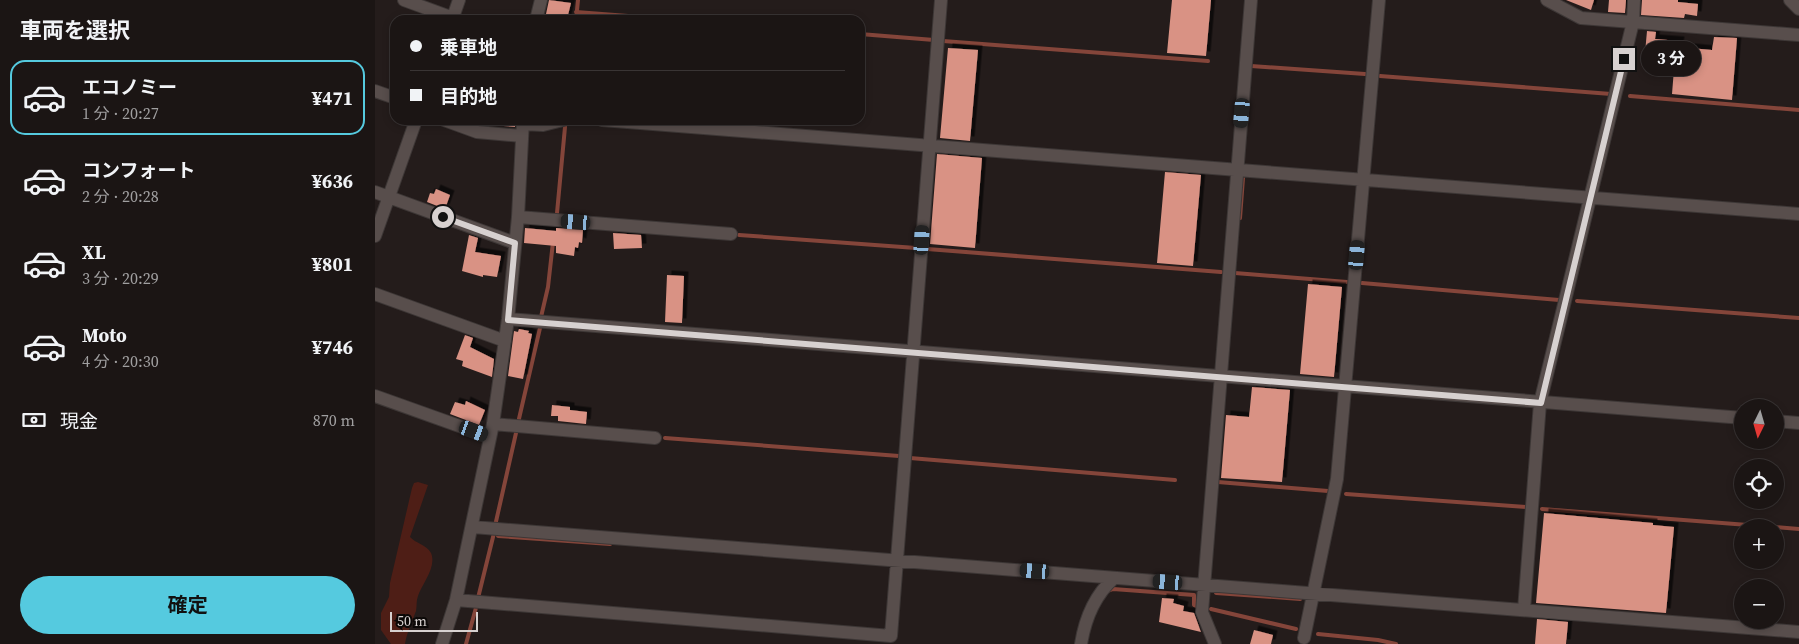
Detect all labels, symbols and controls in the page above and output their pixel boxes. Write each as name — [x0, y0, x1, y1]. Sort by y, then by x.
text: 車両を選択 — [20, 15, 130, 45]
text: 乗車地 — [440, 34, 497, 60]
callout: 3 分 — [1641, 42, 1701, 76]
text: 3 分 — [1657, 47, 1685, 69]
route end — [1613, 48, 1635, 70]
text: エコノミー — [82, 74, 177, 100]
icon: car — [22, 75, 67, 120]
text: 目的地 — [440, 83, 497, 109]
text: ¥471 — [312, 85, 353, 111]
car — [1233, 97, 1250, 129]
text: 1 分 · 20:27 — [82, 102, 159, 124]
text: コンフォート — [82, 157, 195, 183]
icon: car — [22, 158, 67, 203]
text: ¥636 — [312, 168, 353, 194]
text: 2 分 · 20:28 — [82, 185, 159, 207]
route start — [432, 206, 454, 228]
car — [560, 213, 591, 231]
car — [913, 225, 930, 255]
text: XL — [82, 239, 105, 265]
car — [1348, 239, 1365, 271]
icon: car — [22, 241, 67, 286]
text: ¥801 — [312, 251, 353, 277]
text: 3 分 · 20:29 — [82, 267, 159, 289]
text: Moto — [82, 322, 127, 348]
icon: car — [22, 324, 67, 369]
text: ¥746 — [312, 334, 353, 360]
text: 4 分 · 20:30 — [82, 350, 159, 372]
north arrow — [1734, 399, 1784, 449]
map controls — [1734, 399, 1784, 629]
icon: cash — [20, 406, 48, 434]
text: 現金 — [60, 408, 98, 434]
text: 870 m — [313, 409, 355, 431]
car — [457, 419, 490, 443]
button: locate — [1734, 459, 1784, 509]
button: + — [1734, 519, 1784, 569]
car — [1019, 562, 1050, 580]
car — [1152, 573, 1183, 591]
button: 確定 — [20, 576, 355, 634]
button: − — [1734, 579, 1784, 629]
scale bar — [390, 609, 477, 632]
text: 50 m — [397, 611, 427, 631]

